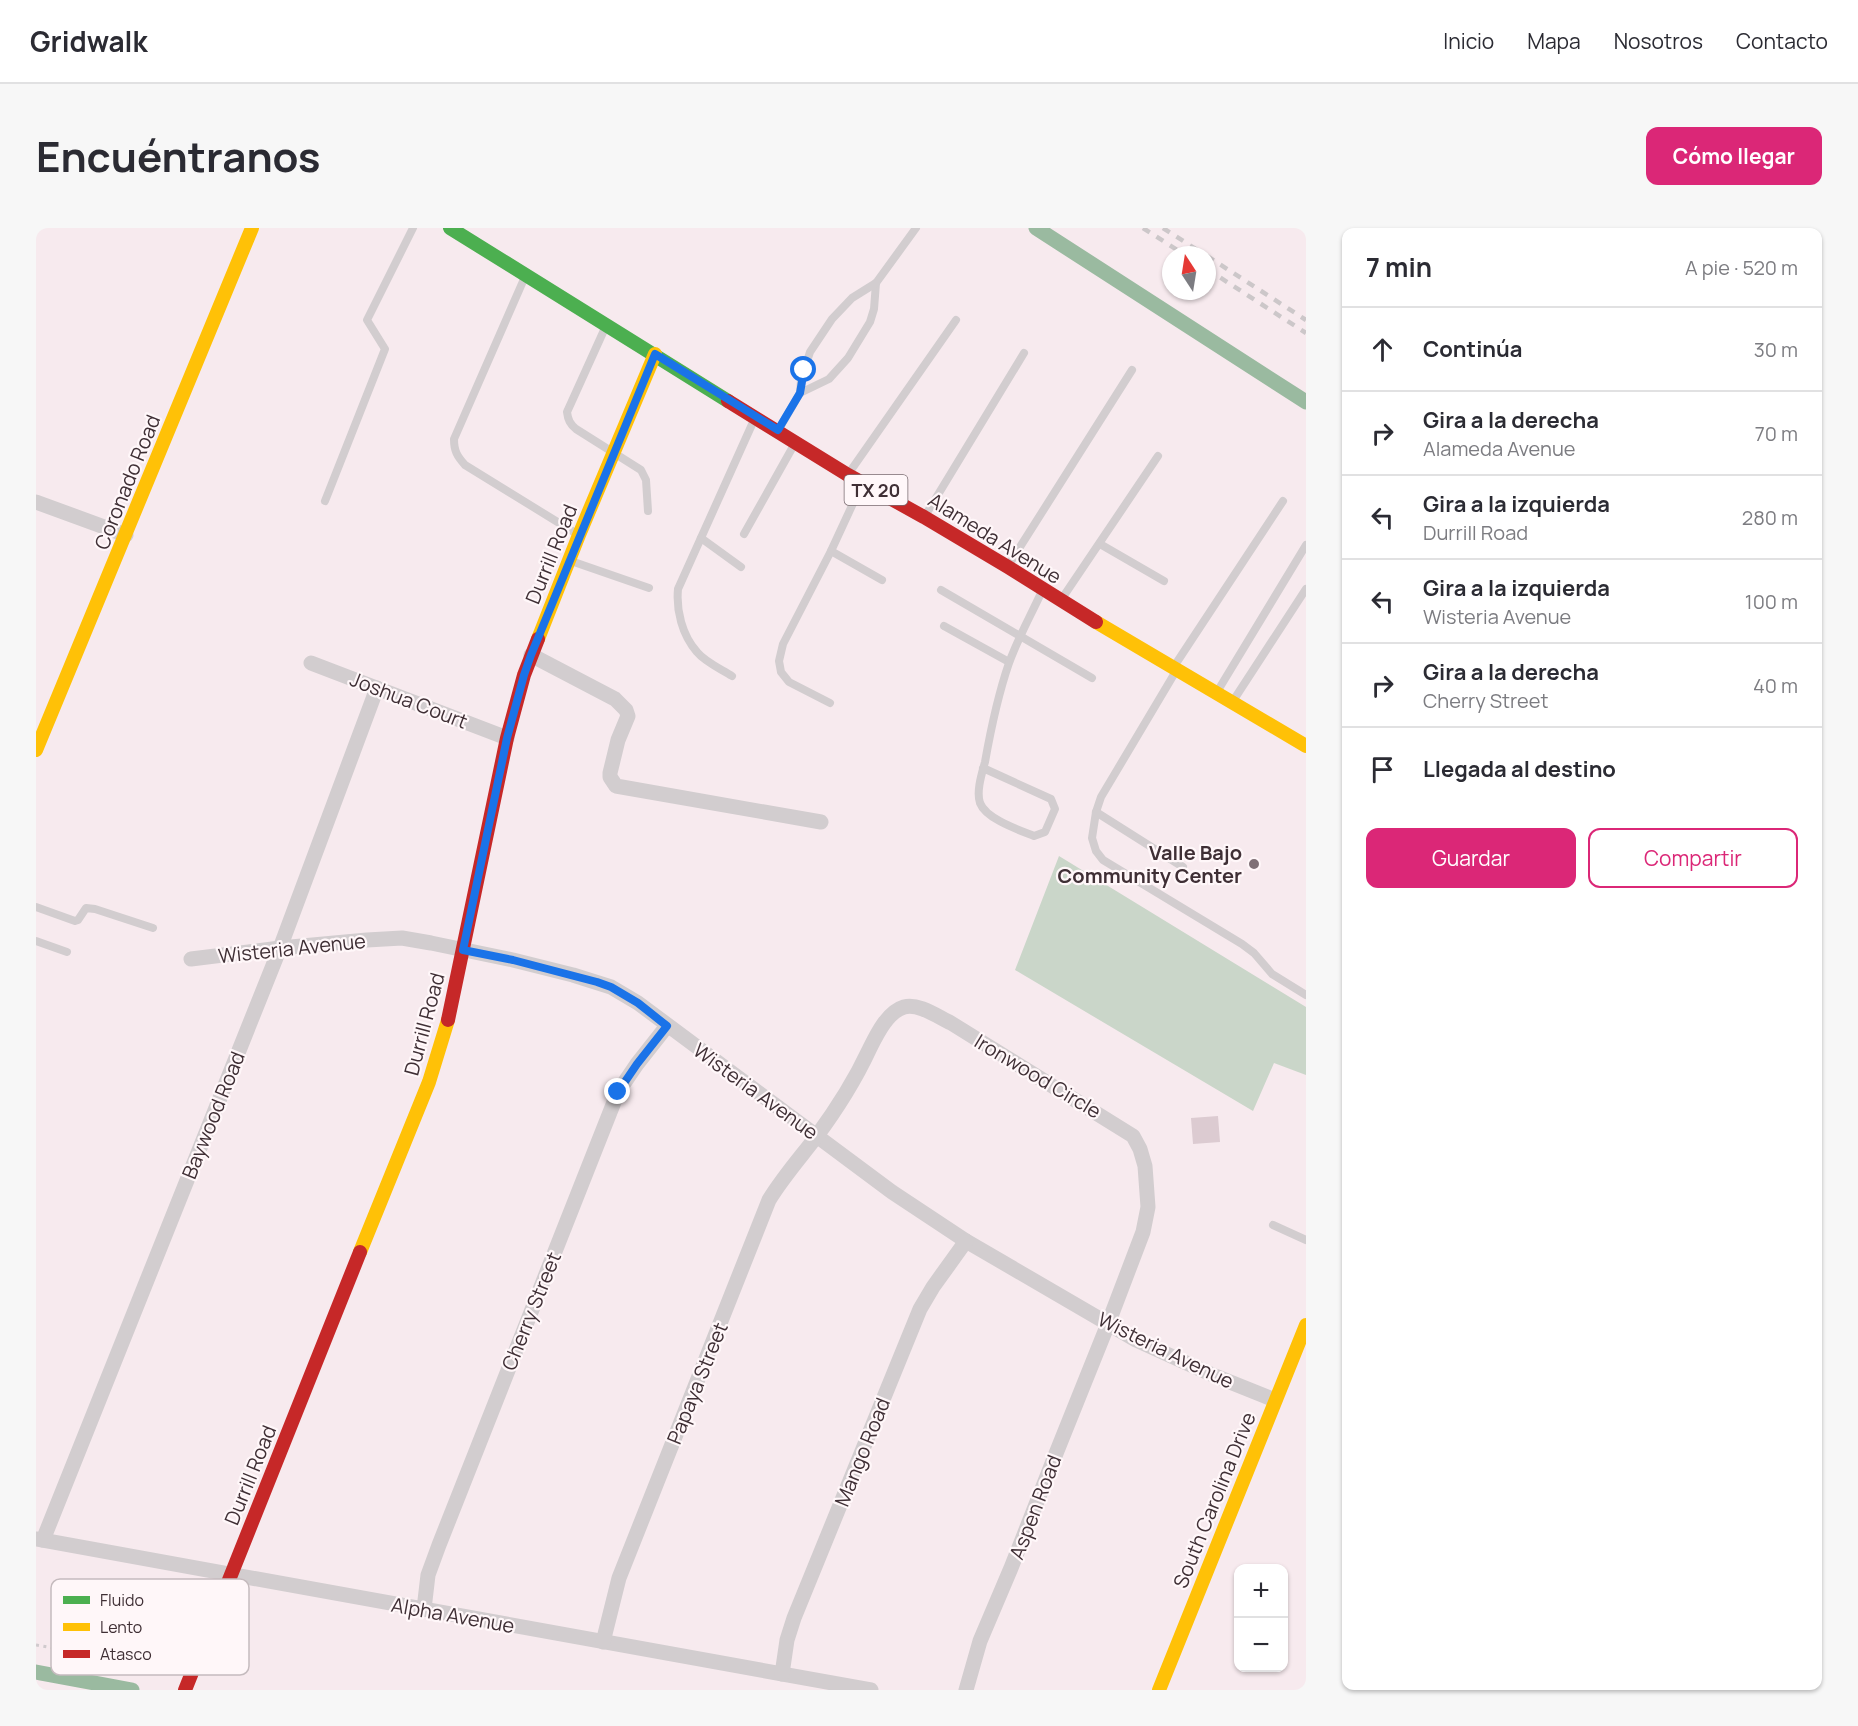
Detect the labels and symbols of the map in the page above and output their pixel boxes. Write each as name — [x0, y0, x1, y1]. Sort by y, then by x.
north arrow — [1162, 246, 1216, 300]
route start — [790, 356, 816, 382]
street label: Coronado Road — [88, 411, 166, 553]
road number: TX 20 — [844, 475, 908, 505]
street label: Alameda Avenue — [923, 486, 1067, 590]
street label: Durrill Road — [519, 500, 583, 608]
street label: Joshua Court — [346, 665, 472, 735]
place label: Valle Bajo Community Center — [1058, 839, 1242, 889]
marker: Valle Bajo Community Center — [1247, 857, 1261, 871]
street label: Wisteria Avenue — [217, 927, 367, 969]
street label: Durrill Road — [397, 970, 451, 1078]
street label: Ironwood Circle — [970, 1028, 1106, 1124]
street label: Wisteria Avenue — [688, 1037, 824, 1145]
street label: Baywood Road — [175, 1047, 251, 1183]
route end — [604, 1078, 630, 1104]
street label: Cherry Street — [495, 1248, 567, 1374]
street label: Wisteria Avenue — [1093, 1305, 1239, 1395]
street label: Papaya Street — [660, 1318, 734, 1448]
street label: Mango Road — [828, 1394, 896, 1510]
street label: South Carolina Drive — [1166, 1408, 1262, 1592]
street label: Durrill Road — [218, 1421, 282, 1529]
street label: Aspen Road — [1003, 1451, 1067, 1563]
legend — [51, 1579, 249, 1675]
text: Fluido — [100, 1589, 144, 1611]
street label: Alpha Avenue — [389, 1591, 517, 1639]
text: Lento — [100, 1616, 142, 1638]
text: Atasco — [100, 1643, 152, 1665]

